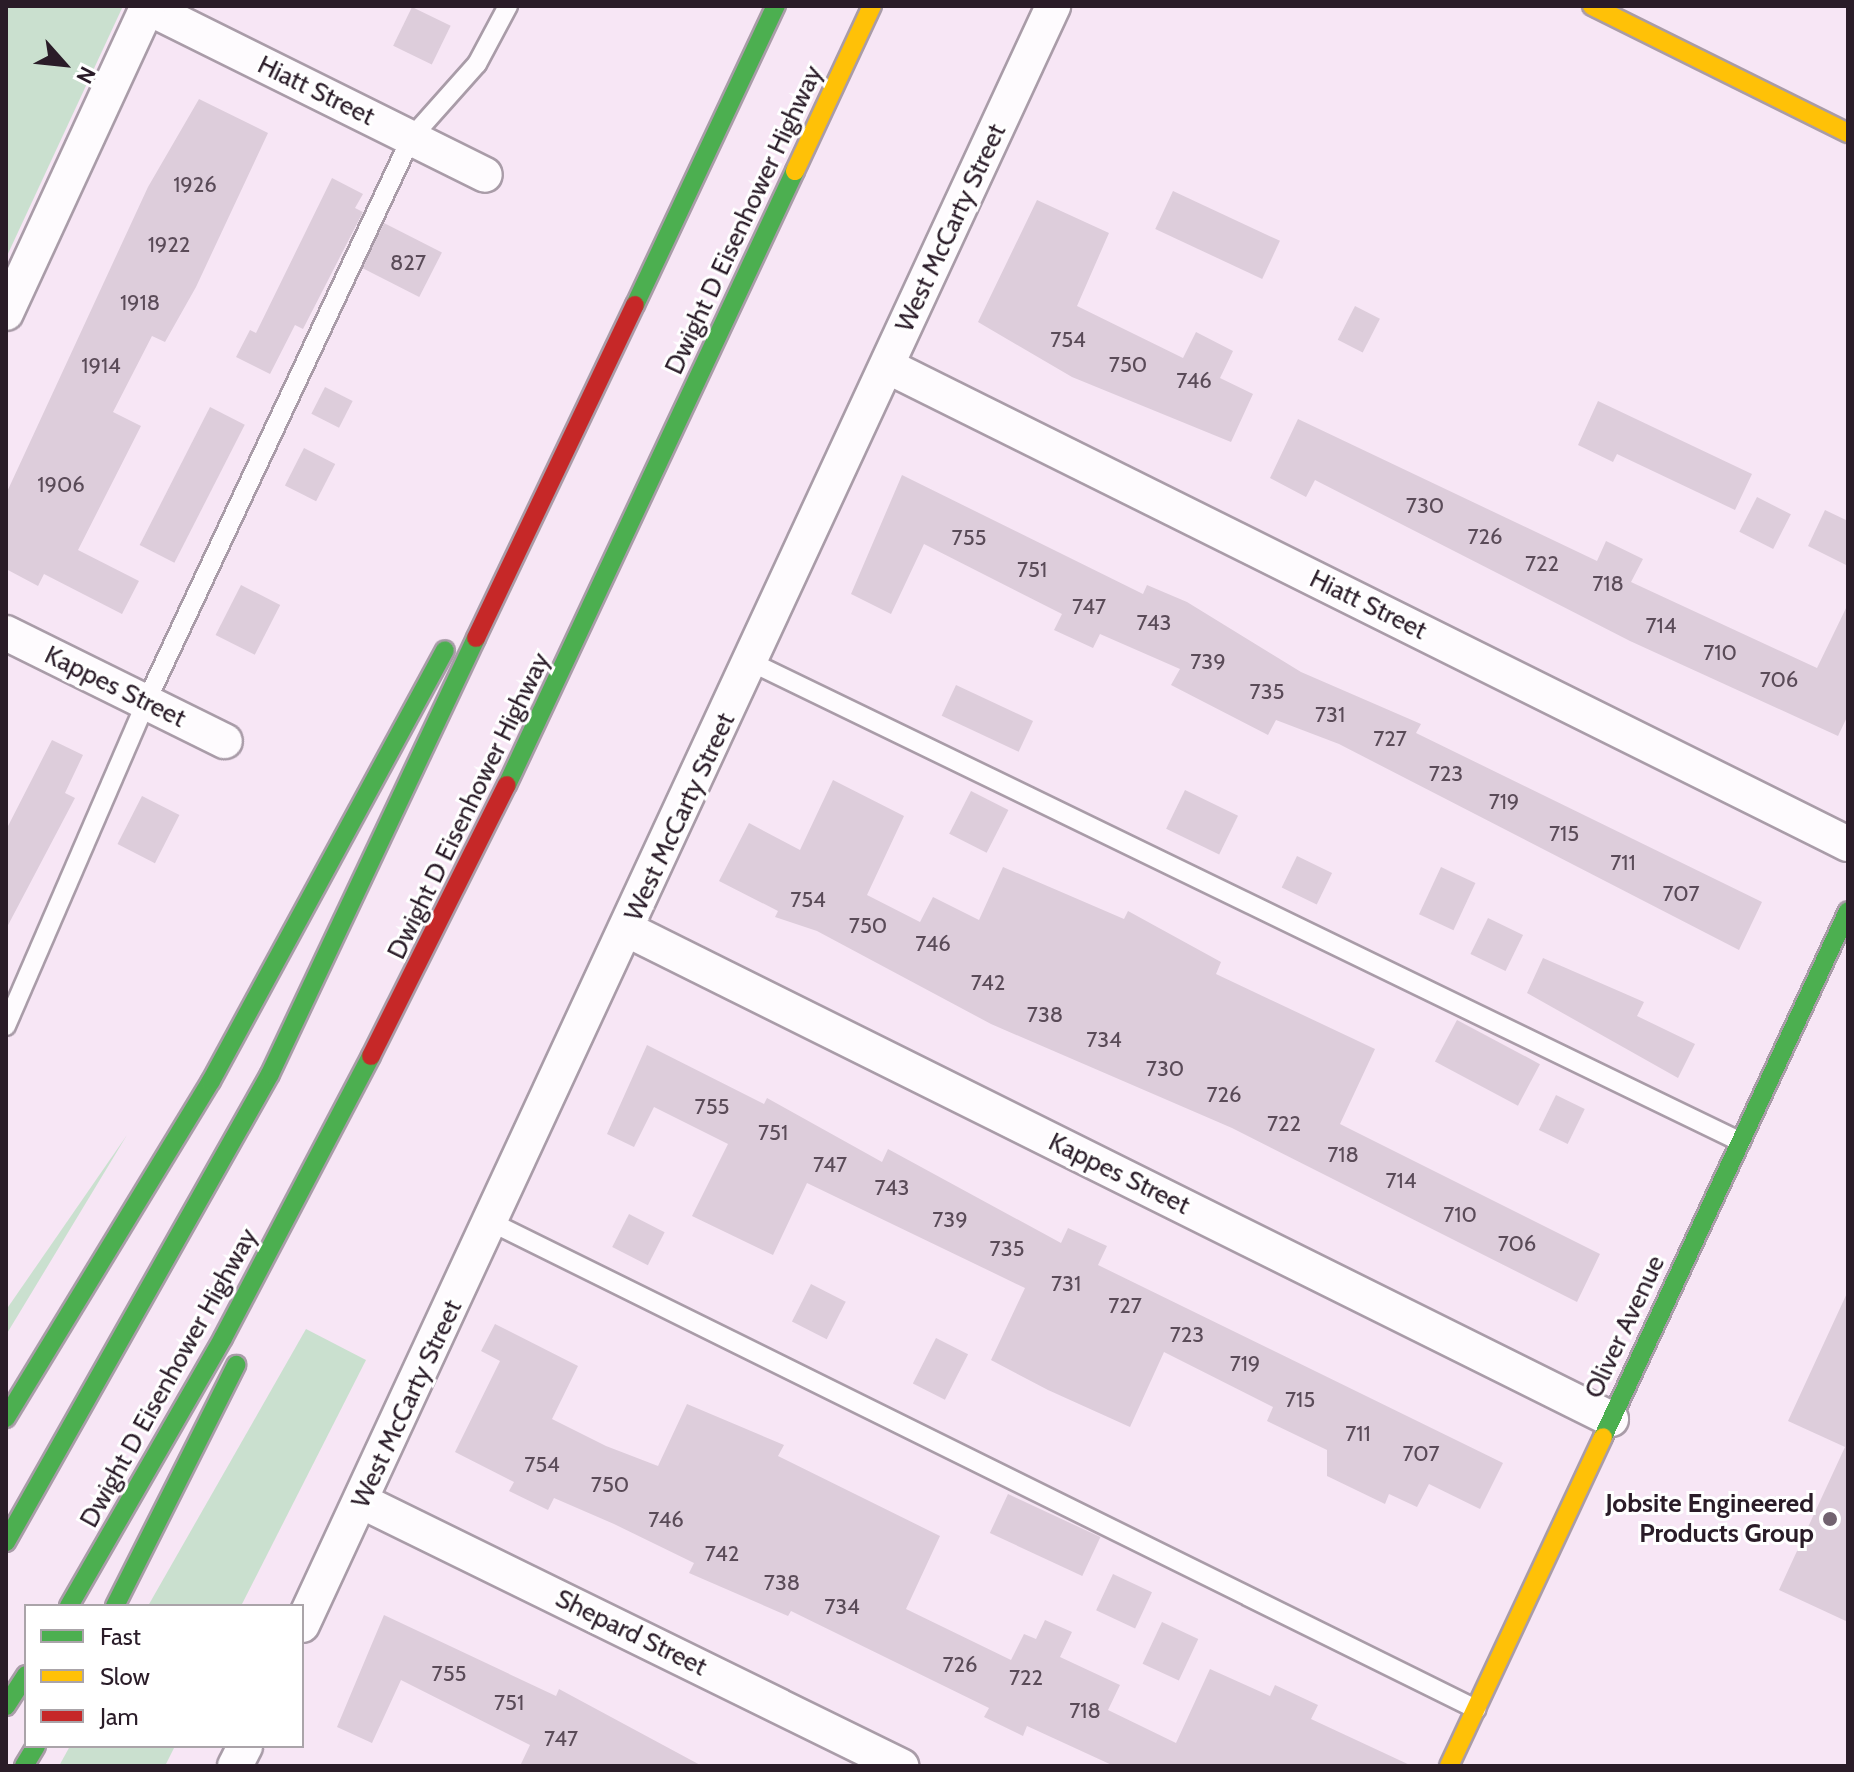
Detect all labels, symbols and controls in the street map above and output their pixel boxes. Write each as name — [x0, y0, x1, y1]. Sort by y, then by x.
north arrow — [24, 24, 104, 104]
street label: Hiatt Street — [253, 49, 379, 133]
street label: Dwight D Eisenhower Highway — [659, 61, 829, 379]
text: N — [70, 62, 101, 88]
street label: West McCarty Street — [889, 119, 1013, 337]
house number: 1926 — [173, 172, 217, 198]
house number: 1922 — [148, 232, 190, 258]
house number: 827 — [390, 250, 426, 276]
house number: 1918 — [120, 290, 160, 316]
house number: 754 — [1050, 327, 1086, 353]
house number: 750 — [1109, 352, 1147, 378]
house number: 1914 — [81, 353, 121, 379]
house number: 746 — [1176, 368, 1212, 394]
house number: 1906 — [37, 472, 85, 498]
house number: 730 — [1406, 493, 1444, 519]
house number: 726 — [1467, 524, 1503, 550]
house number: 755 — [952, 525, 986, 551]
house number: 722 — [1525, 551, 1559, 577]
house number: 751 — [1017, 557, 1047, 583]
street label: Hiatt Street — [1305, 563, 1431, 647]
house number: 718 — [1592, 571, 1624, 597]
house number: 747 — [1072, 594, 1106, 620]
house number: 743 — [1137, 610, 1171, 636]
house number: 714 — [1646, 613, 1676, 639]
street label: Kappes Street — [39, 639, 191, 735]
house number: 710 — [1703, 640, 1737, 666]
street label: Dwight D Eisenhower Highway — [381, 648, 557, 964]
house number: 739 — [1190, 649, 1226, 675]
house number: 706 — [1760, 667, 1798, 693]
house number: 735 — [1250, 679, 1284, 705]
house number: 731 — [1315, 702, 1345, 728]
street label: West McCarty Street — [618, 708, 742, 926]
house number: 727 — [1373, 726, 1407, 752]
house number: 723 — [1429, 761, 1463, 787]
house number: 719 — [1489, 789, 1519, 815]
house number: 715 — [1549, 821, 1579, 847]
house number: 711 — [1610, 850, 1636, 876]
house number: 707 — [1662, 881, 1700, 907]
house number: 754 — [790, 887, 826, 913]
house number: 750 — [849, 913, 887, 939]
house number: 746 — [915, 931, 951, 957]
house number: 742 — [971, 970, 1005, 996]
house number: 738 — [1027, 1002, 1063, 1028]
house number: 734 — [1086, 1027, 1122, 1053]
house number: 730 — [1146, 1056, 1184, 1082]
house number: 726 — [1206, 1082, 1242, 1108]
house number: 755 — [695, 1094, 729, 1120]
house number: 722 — [1267, 1111, 1301, 1137]
house number: 751 — [758, 1120, 788, 1146]
street label: Kappes Street — [1043, 1126, 1195, 1222]
house number: 718 — [1327, 1142, 1359, 1168]
house number: 747 — [813, 1152, 847, 1178]
house number: 714 — [1386, 1168, 1416, 1194]
house number: 743 — [875, 1175, 909, 1201]
house number: 710 — [1443, 1202, 1477, 1228]
house number: 739 — [932, 1207, 968, 1233]
street label: Dwight D Eisenhower Highway — [74, 1223, 264, 1533]
house number: 706 — [1498, 1231, 1536, 1257]
house number: 735 — [990, 1236, 1024, 1262]
street label: Oliver Avenue — [1578, 1251, 1672, 1403]
house number: 731 — [1051, 1271, 1081, 1297]
house number: 727 — [1108, 1293, 1142, 1319]
street label: West McCarty Street — [345, 1295, 469, 1513]
house number: 723 — [1170, 1322, 1204, 1348]
house number: 719 — [1230, 1351, 1260, 1377]
house number: 715 — [1285, 1387, 1315, 1413]
house number: 711 — [1345, 1421, 1371, 1447]
house number: 707 — [1402, 1441, 1440, 1467]
house number: 754 — [524, 1452, 560, 1478]
house number: 750 — [591, 1472, 629, 1498]
place label: Jobsite Engineered Products Group — [1605, 1488, 1814, 1550]
house number: 746 — [648, 1507, 684, 1533]
marker: Jobsite Engineered Products Group — [1821, 1510, 1839, 1528]
house number: 742 — [705, 1541, 739, 1567]
house number: 738 — [764, 1570, 800, 1596]
street label: Shepard Street — [550, 1583, 712, 1683]
house number: 734 — [824, 1594, 860, 1620]
legend — [24, 1604, 304, 1748]
text: Fast — [100, 1622, 141, 1651]
house number: 726 — [942, 1652, 978, 1678]
house number: 755 — [432, 1661, 466, 1687]
text: Slow — [100, 1662, 150, 1691]
house number: 722 — [1009, 1665, 1043, 1691]
house number: 751 — [494, 1690, 524, 1716]
house number: 718 — [1069, 1698, 1101, 1724]
text: Jam — [100, 1702, 138, 1731]
house number: 747 — [544, 1726, 578, 1752]

